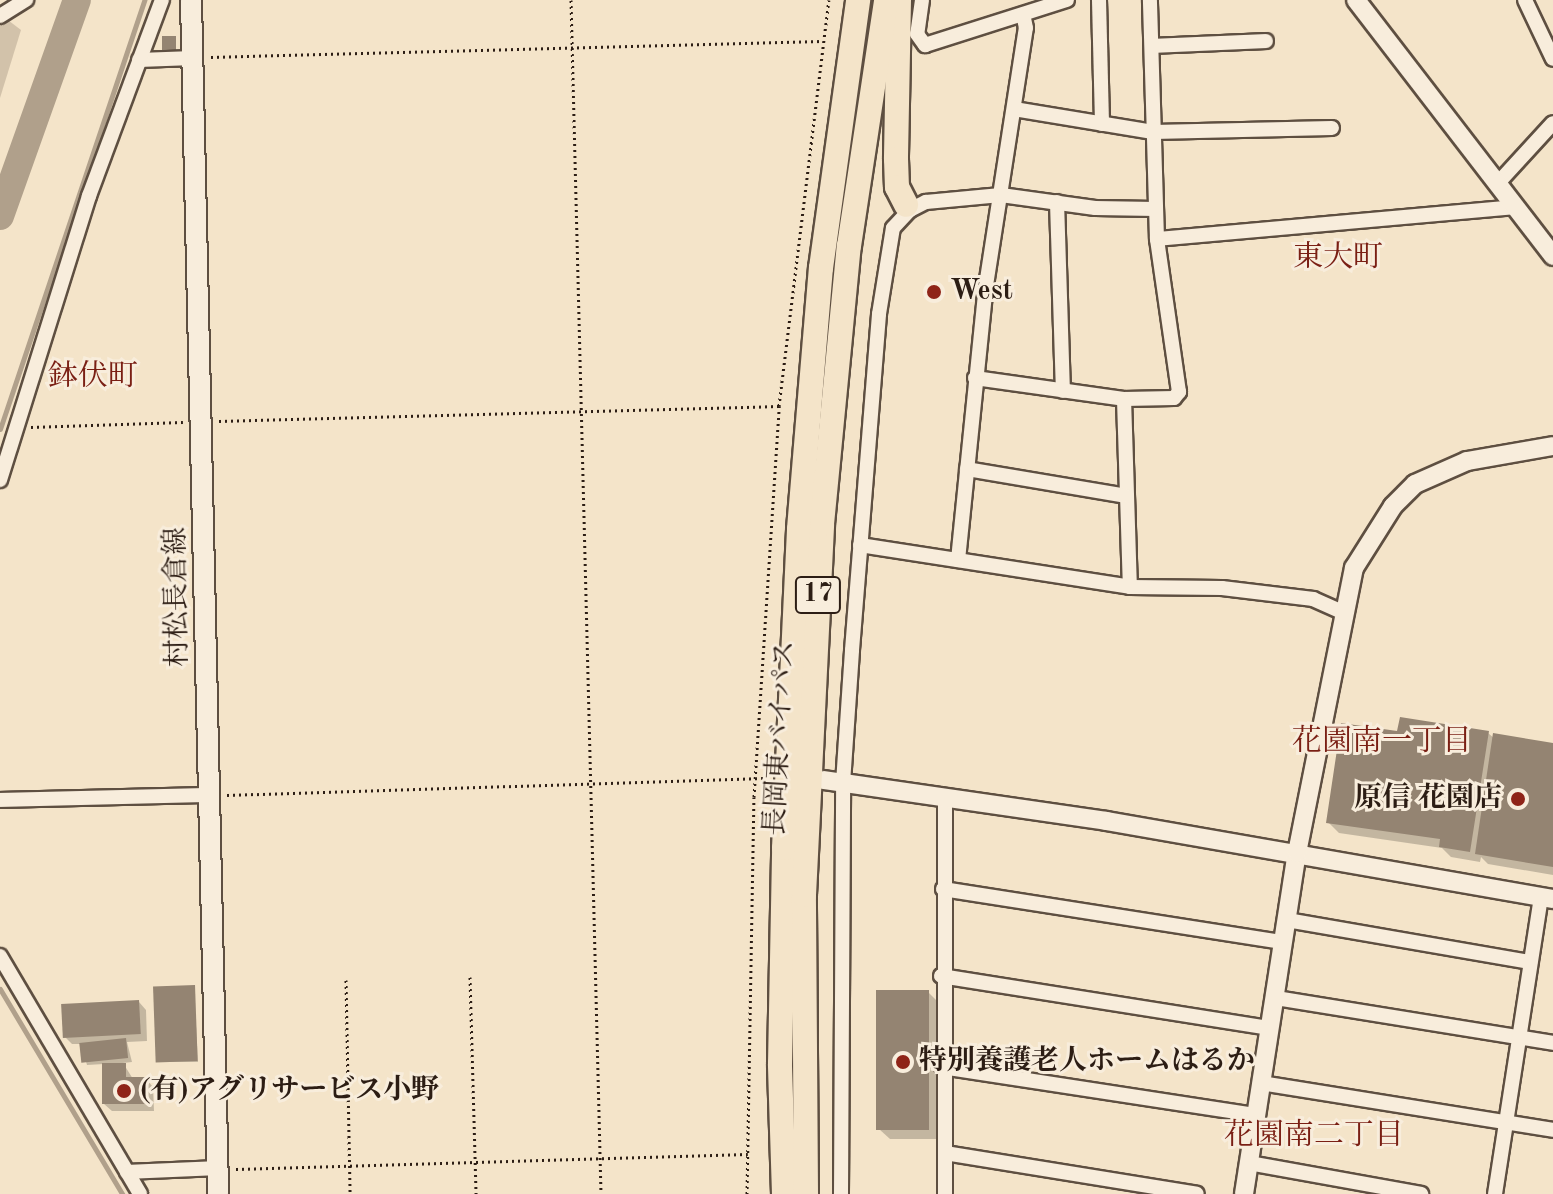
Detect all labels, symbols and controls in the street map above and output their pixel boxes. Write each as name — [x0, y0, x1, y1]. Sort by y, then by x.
district label: 東大町 — [1293, 240, 1383, 276]
place label: West — [950, 275, 1013, 309]
marker: West — [925, 283, 943, 301]
district label: 鉢伏町 — [48, 359, 138, 395]
street label: 村松長倉線 — [160, 527, 196, 667]
road number: 17 — [794, 573, 842, 617]
street label: 長岡東バイパス — [759, 639, 803, 837]
district label: 花園南一丁目 — [1292, 724, 1472, 760]
place label: 原信 花園店 — [1354, 782, 1502, 816]
marker: 原信 花園店 — [1509, 790, 1527, 808]
place label: 特別養護老人ホームはるか — [919, 1045, 1255, 1079]
marker: 特別養護老人ホームはるか — [894, 1053, 912, 1071]
place label: (有)アグリサービス小野 — [140, 1074, 441, 1108]
marker: (有)アグリサービス小野 — [115, 1082, 133, 1100]
district label: 花園南二丁目 — [1224, 1118, 1404, 1154]

